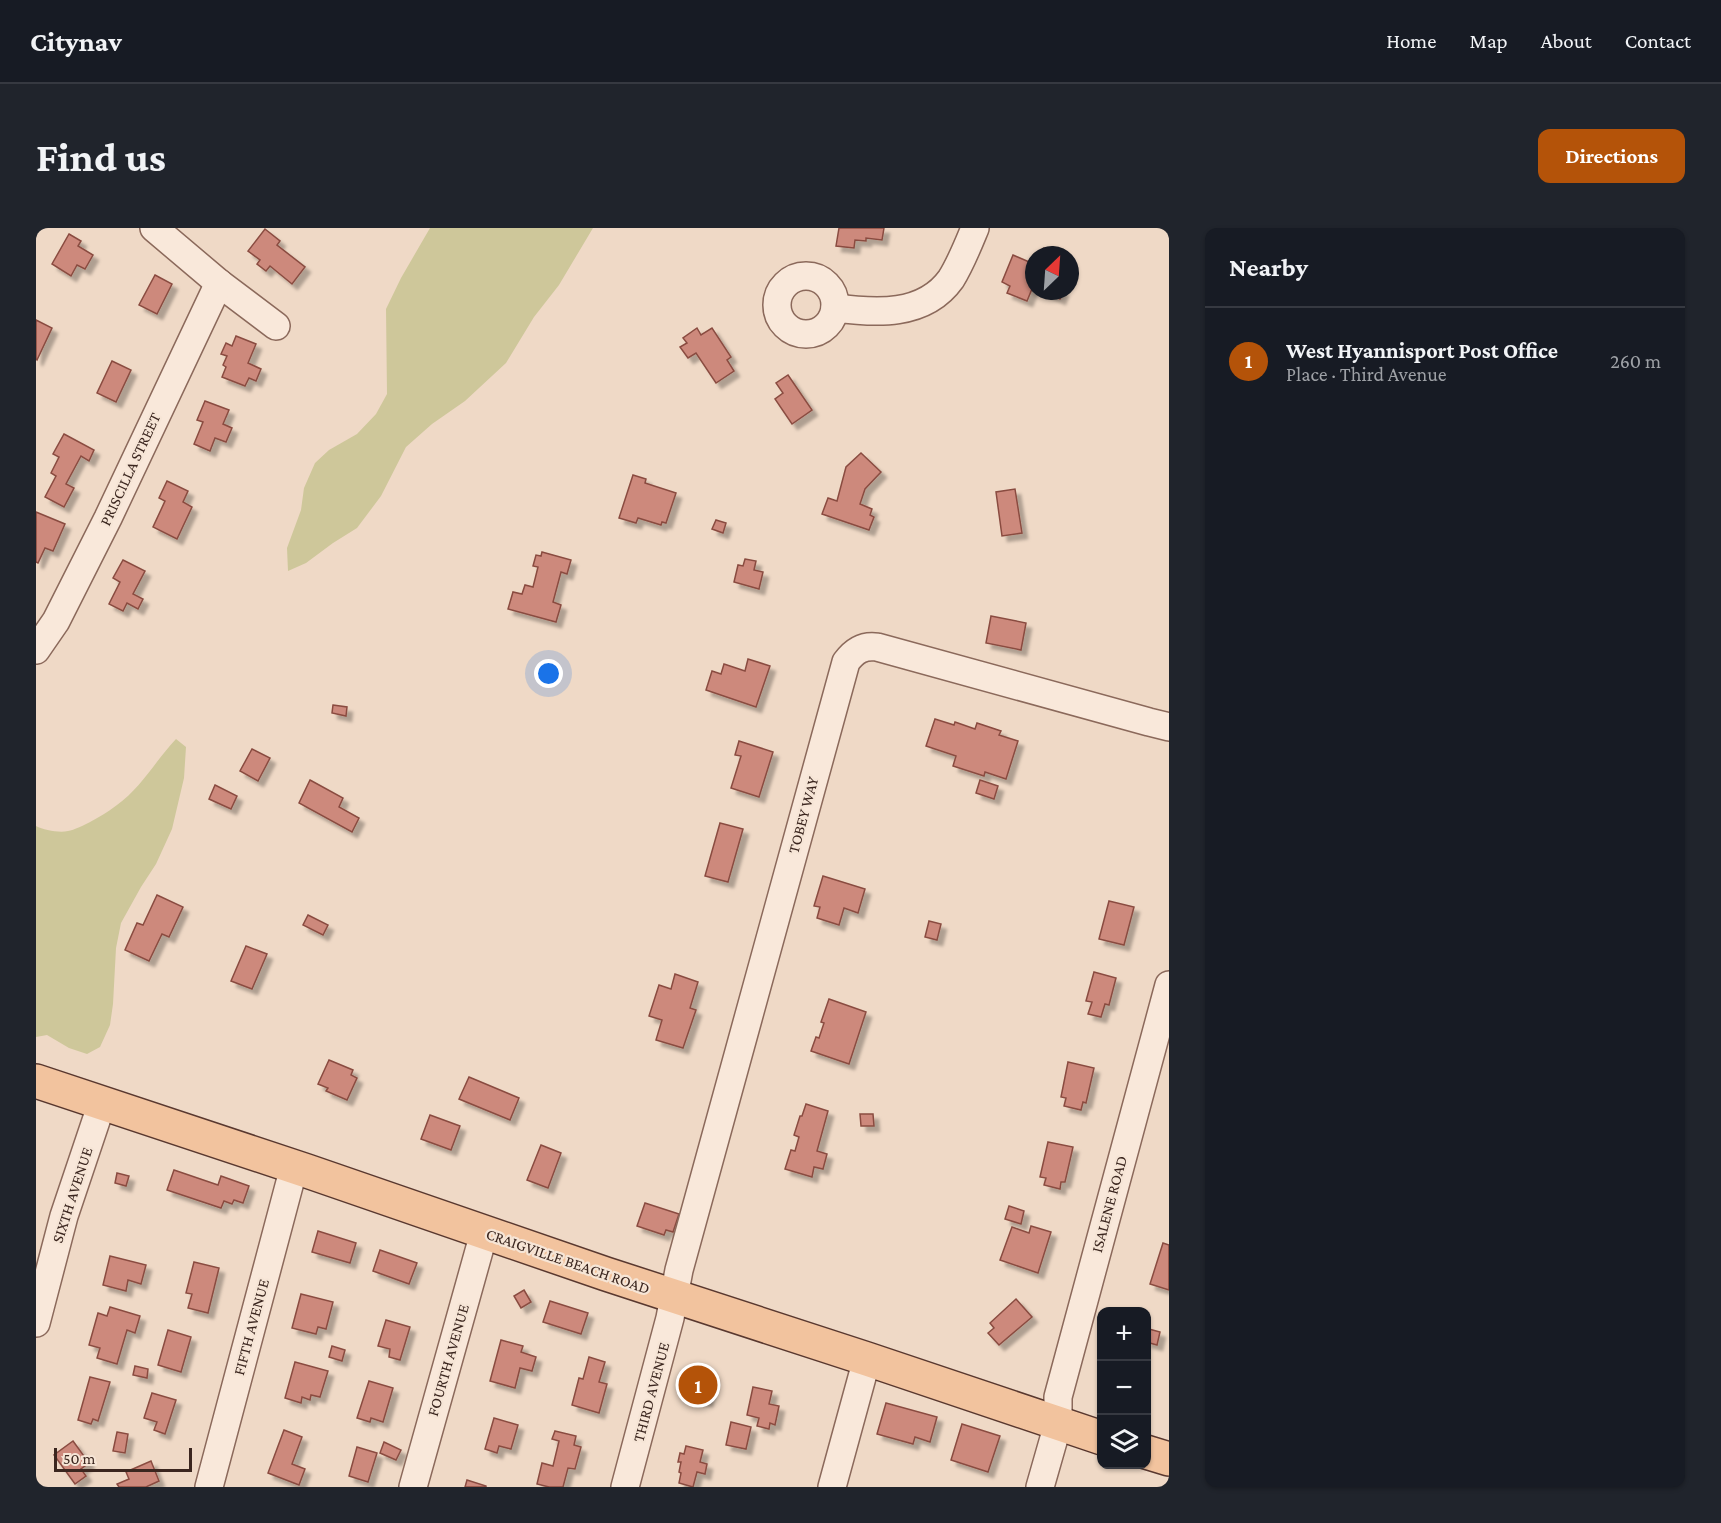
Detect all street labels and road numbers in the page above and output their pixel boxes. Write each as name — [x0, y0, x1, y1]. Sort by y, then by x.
street label: PRISCILLA STREET — [96, 410, 164, 528]
street label: TOBEY WAY — [785, 774, 822, 855]
street label: SIXTH AVENUE — [49, 1145, 96, 1245]
street label: ISALENE ROAD — [1088, 1154, 1130, 1254]
street label: CRAIGVILLE BEACH ROAD — [484, 1225, 652, 1297]
street label: FIFTH AVENUE — [230, 1277, 272, 1377]
street label: FOURTH AVENUE — [424, 1302, 472, 1418]
street label: THIRD AVENUE — [629, 1340, 673, 1444]

